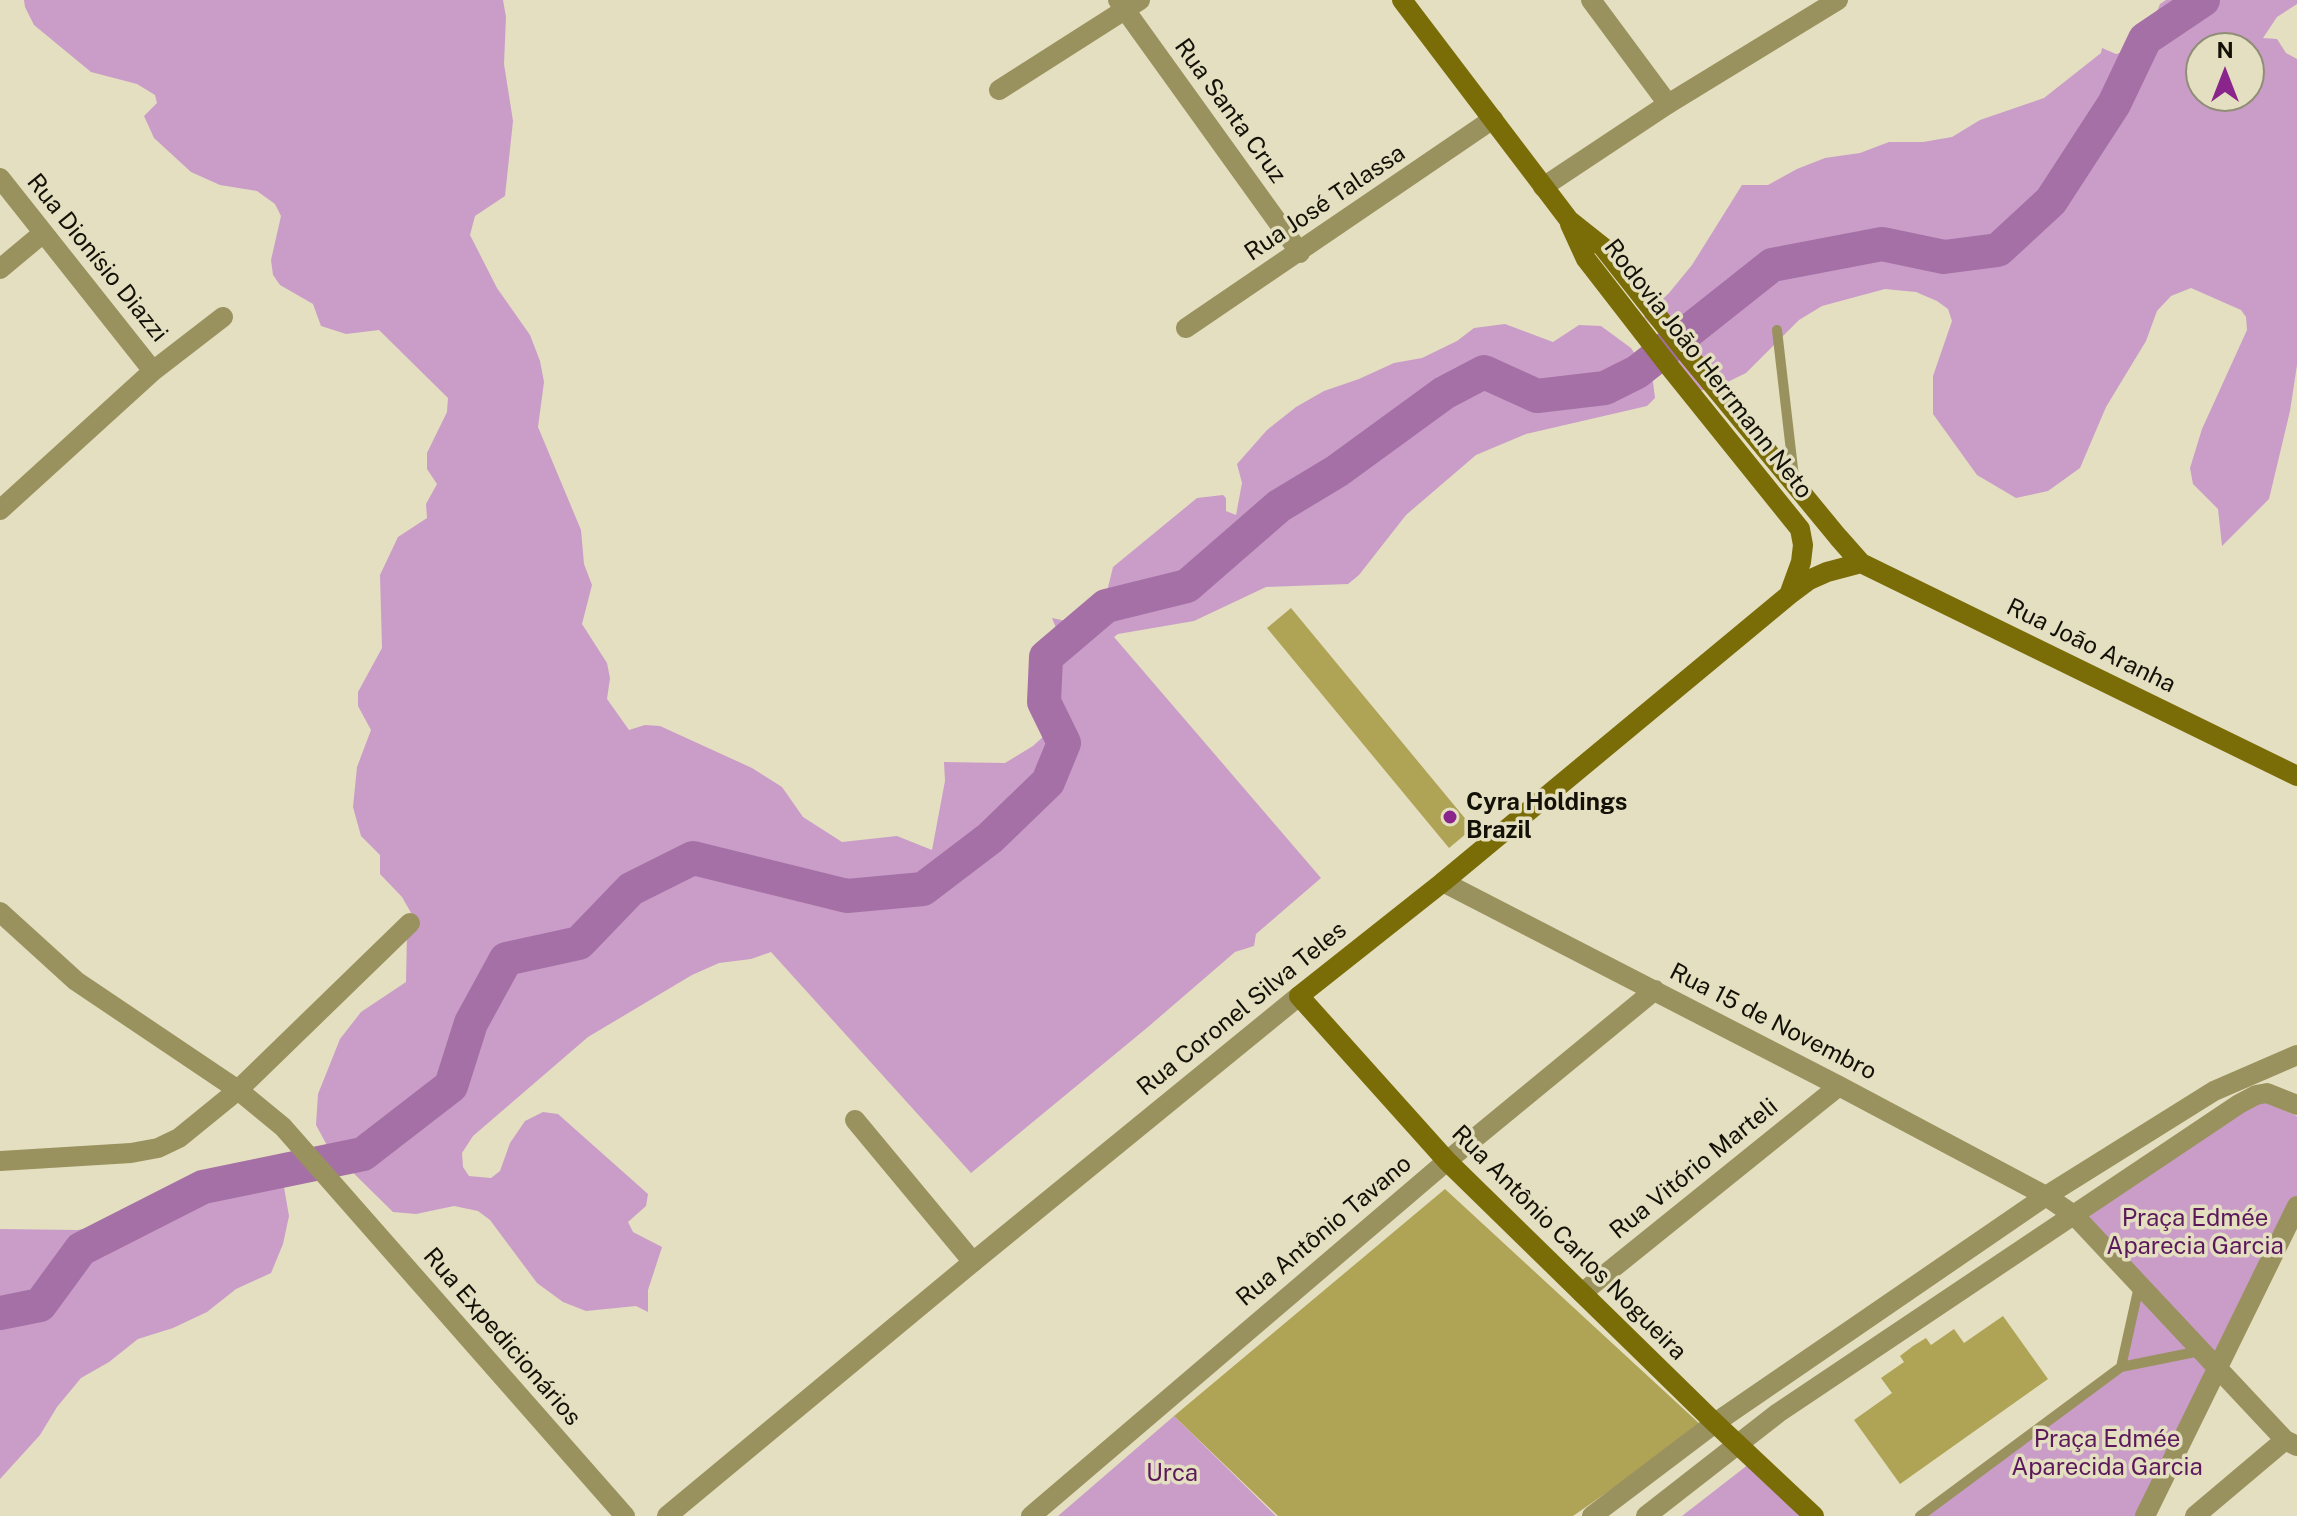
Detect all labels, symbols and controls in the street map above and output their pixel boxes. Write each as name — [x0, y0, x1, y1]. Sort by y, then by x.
north arrow — [2185, 32, 2265, 112]
street label: Rua Santa Cruz — [1168, 33, 1292, 189]
text: N — [2216, 37, 2234, 63]
street label: Rua José Talassa — [1239, 139, 1411, 267]
street label: Rua Dionísio Diazzi — [21, 168, 173, 348]
street label: Rodovia João Herrmann Neto — [1598, 234, 1818, 504]
street label: Rua João Aranha — [2002, 593, 2180, 699]
place label: Cyra Holdings Brazil — [1466, 789, 1627, 845]
marker: Cyra Holdings Brazil — [1441, 808, 1459, 826]
street label: Rua Coronel Silva Teles — [1132, 916, 1352, 1102]
street label: Rua 15 de Novembro — [1665, 957, 1881, 1087]
street label: Rua Vitório Marteli — [1604, 1092, 1784, 1246]
street label: Rua Antônio Carlos Nogueira — [1446, 1120, 1692, 1366]
street label: Rua Antônio Tavano — [1231, 1149, 1417, 1313]
park label: Praça Edmée Aparecia Garcia — [2106, 1205, 2284, 1261]
street label: Rua Expedicionários — [417, 1242, 587, 1432]
park label: Praça Edmée Aparecida Garcia — [2011, 1426, 2203, 1482]
park label: Urca — [1146, 1460, 1198, 1488]

